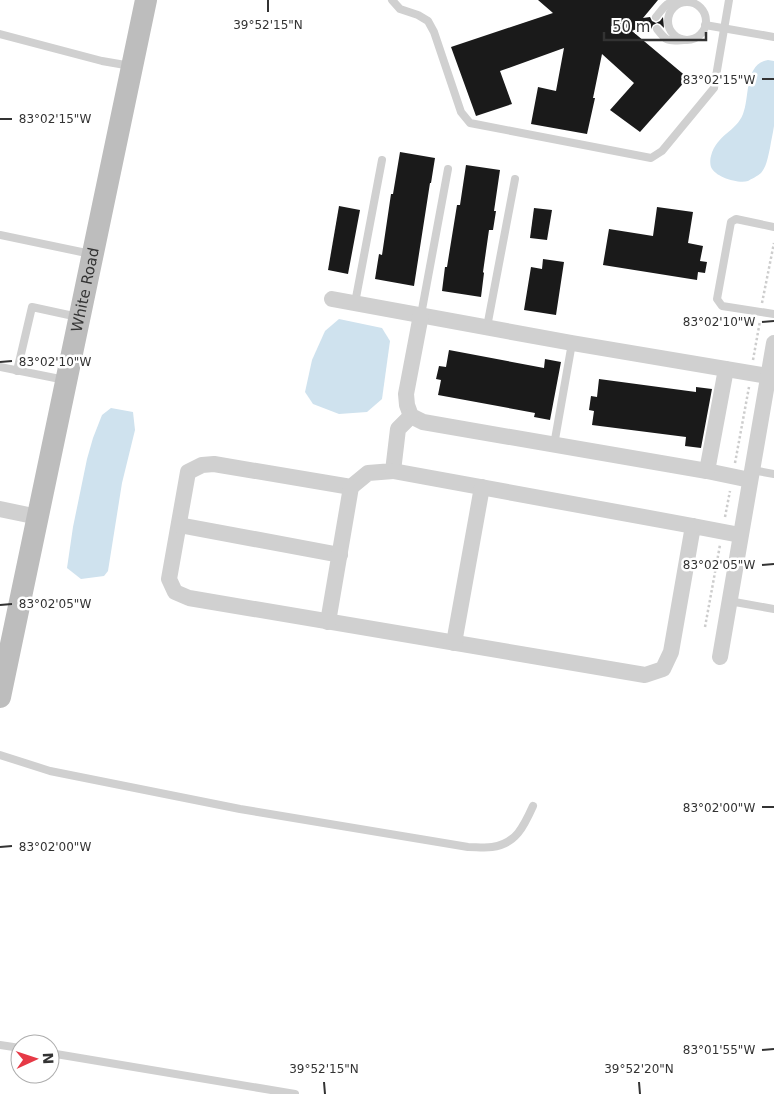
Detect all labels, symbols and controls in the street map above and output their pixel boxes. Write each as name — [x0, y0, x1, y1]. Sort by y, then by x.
scale bar — [604, 10, 706, 42]
text: 39°52'15"N — [233, 18, 303, 32]
text: 50 m — [612, 18, 650, 36]
text: 83°02'15"W — [683, 73, 755, 87]
text: 83°02'15"W — [19, 112, 91, 126]
street label: White Road — [68, 246, 103, 334]
text: 83°02'10"W — [683, 315, 755, 329]
text: 83°02'10"W — [19, 355, 91, 369]
text: 83°02'05"W — [683, 558, 755, 572]
text: 83°02'05"W — [19, 597, 91, 611]
text: 83°02'00"W — [683, 801, 755, 815]
text: 83°02'00"W — [19, 840, 91, 854]
north arrow — [10, 1034, 60, 1084]
text: 83°01'55"W — [683, 1043, 755, 1057]
text: N — [40, 1052, 56, 1065]
text: 39°52'15"N — [289, 1062, 359, 1076]
text: 39°52'20"N — [604, 1062, 674, 1076]

